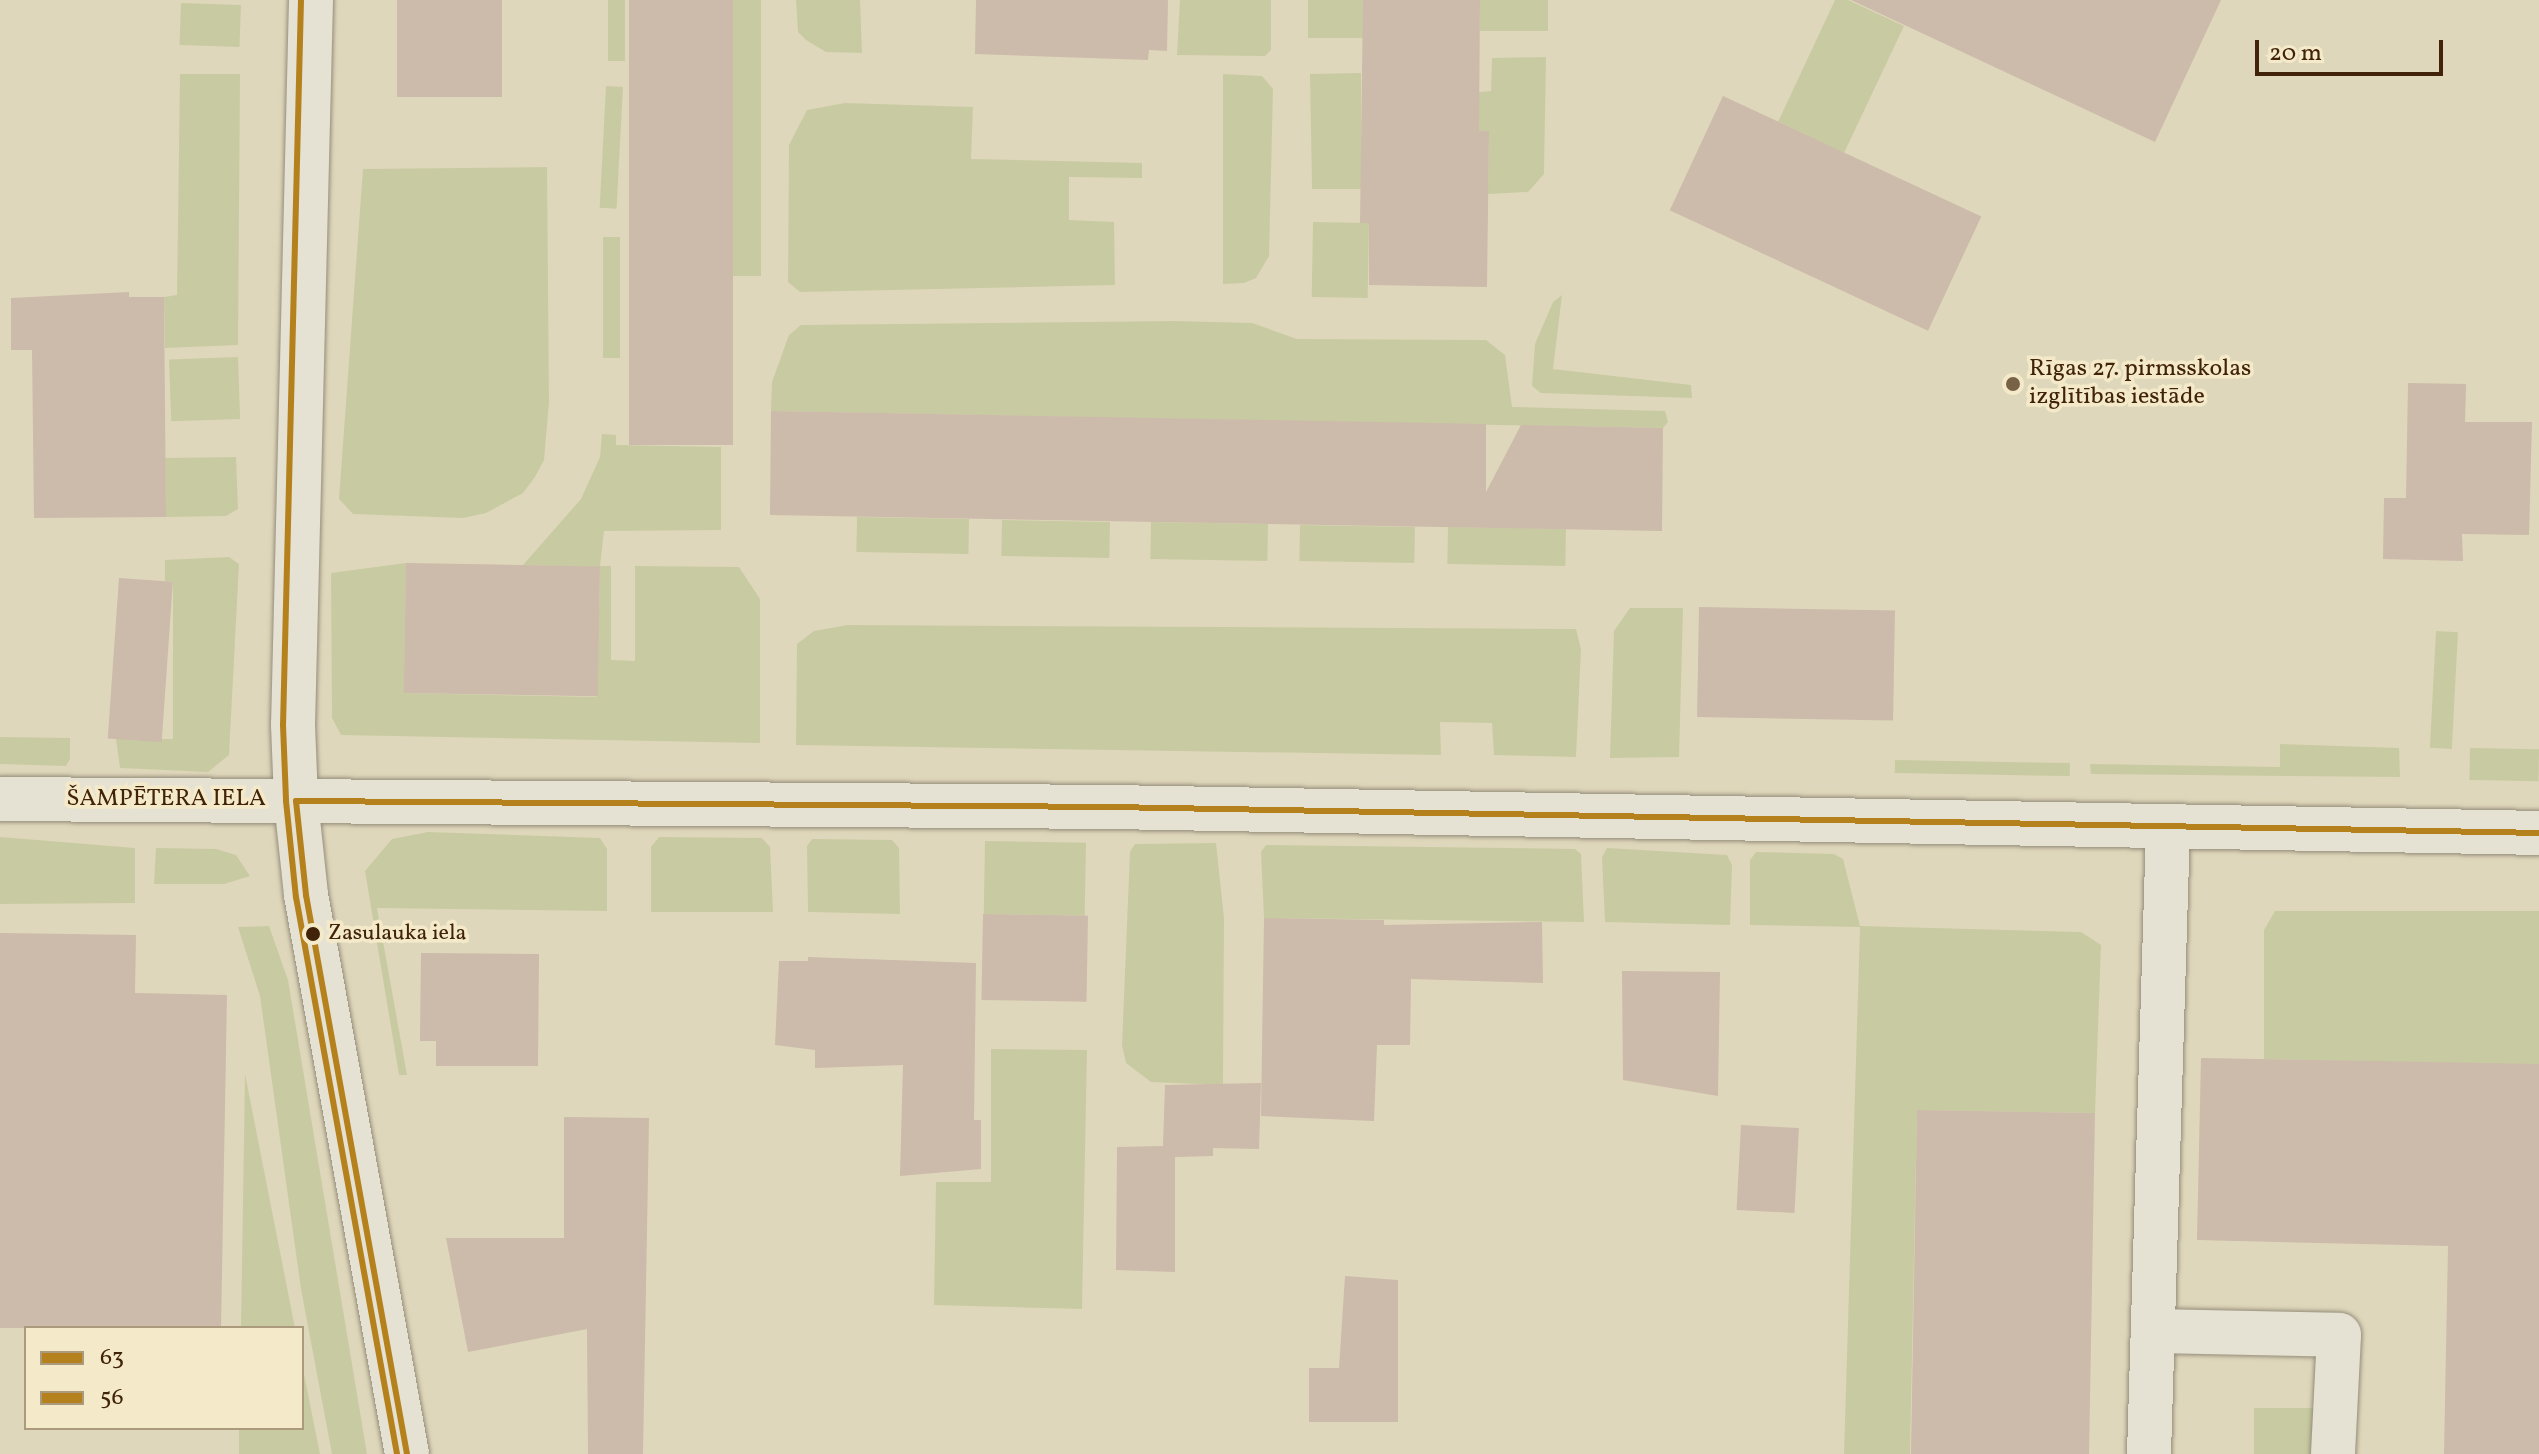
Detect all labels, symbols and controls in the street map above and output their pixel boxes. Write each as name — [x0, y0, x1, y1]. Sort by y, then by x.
scale bar — [2259, 24, 2447, 74]
text: 20 m — [2269, 37, 2322, 71]
place label: Rīgas 27. pirmsskolas izglītības iestāde — [2029, 356, 2251, 412]
marker: Rīgas 27. pirmsskolas izglītības iestāde — [2004, 375, 2022, 393]
street label: ŠAMPĒTERA IELA — [66, 786, 266, 814]
place label: Zasulauka iela — [328, 921, 467, 947]
marker: Zasulauka iela — [305, 926, 321, 942]
legend — [24, 1326, 304, 1430]
text: 63 — [100, 1341, 124, 1375]
text: 56 — [100, 1381, 124, 1415]

